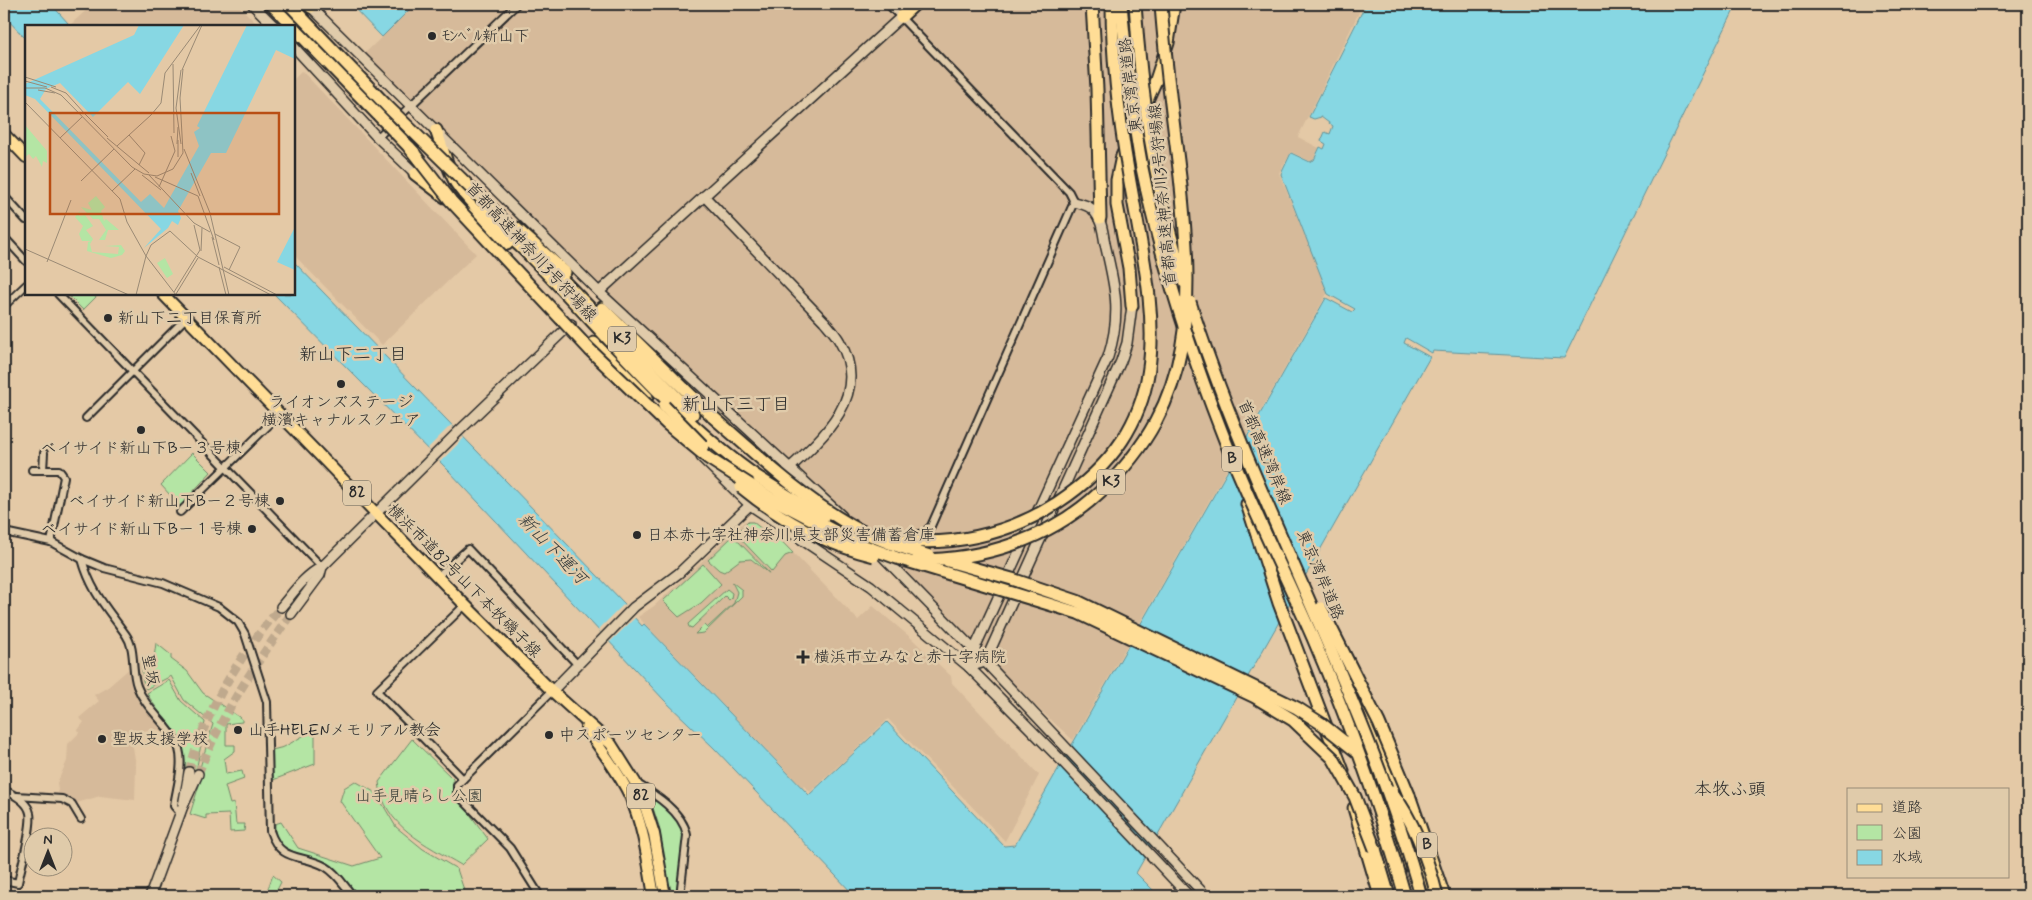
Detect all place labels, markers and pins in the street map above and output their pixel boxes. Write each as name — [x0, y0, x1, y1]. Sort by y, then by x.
place label: ﾓﾝﾍﾞﾙ新山下 — [442, 26, 530, 47]
marker: ﾓﾝﾍﾞﾙ新山下 — [426, 30, 438, 42]
place label: 新山下二丁目保育所 — [118, 308, 262, 329]
marker: 新山下二丁目保育所 — [102, 312, 114, 324]
marker: ライオンズステージ 横濱キャナルスクエア — [335, 378, 347, 390]
place label: ライオンズステージ 横濱キャナルスクエア — [261, 392, 421, 431]
marker: ベイサイド新山下Bー３号棟 — [135, 424, 147, 436]
place label: ベイサイド新山下Bー３号棟 — [40, 438, 242, 459]
place label: ベイサイド新山下Bー２号棟 — [69, 491, 270, 512]
marker: ベイサイド新山下Bー２号棟 — [274, 495, 286, 507]
place label: ベイサイド新山下Bー１号棟 — [41, 519, 242, 540]
marker: ベイサイド新山下Bー１号棟 — [246, 523, 258, 535]
place label: 日本赤十字社神奈川県支部災害備蓄倉庫 — [647, 525, 935, 546]
marker: 日本赤十字社神奈川県支部災害備蓄倉庫 — [631, 529, 643, 541]
place label: 横浜市立みなと赤十字病院 — [814, 647, 1006, 668]
marker: 横浜市立みなと赤十字病院 — [796, 650, 810, 664]
place label: 山手HELENメモリアル教会 — [248, 720, 441, 741]
marker: 山手HELENメモリアル教会 — [232, 724, 244, 736]
place label: 中スポーツセンター — [559, 725, 702, 746]
place label: 聖坂支援学校 — [112, 729, 208, 750]
marker: 中スポーツセンター — [543, 729, 555, 741]
marker: 聖坂支援学校 — [96, 733, 108, 745]

